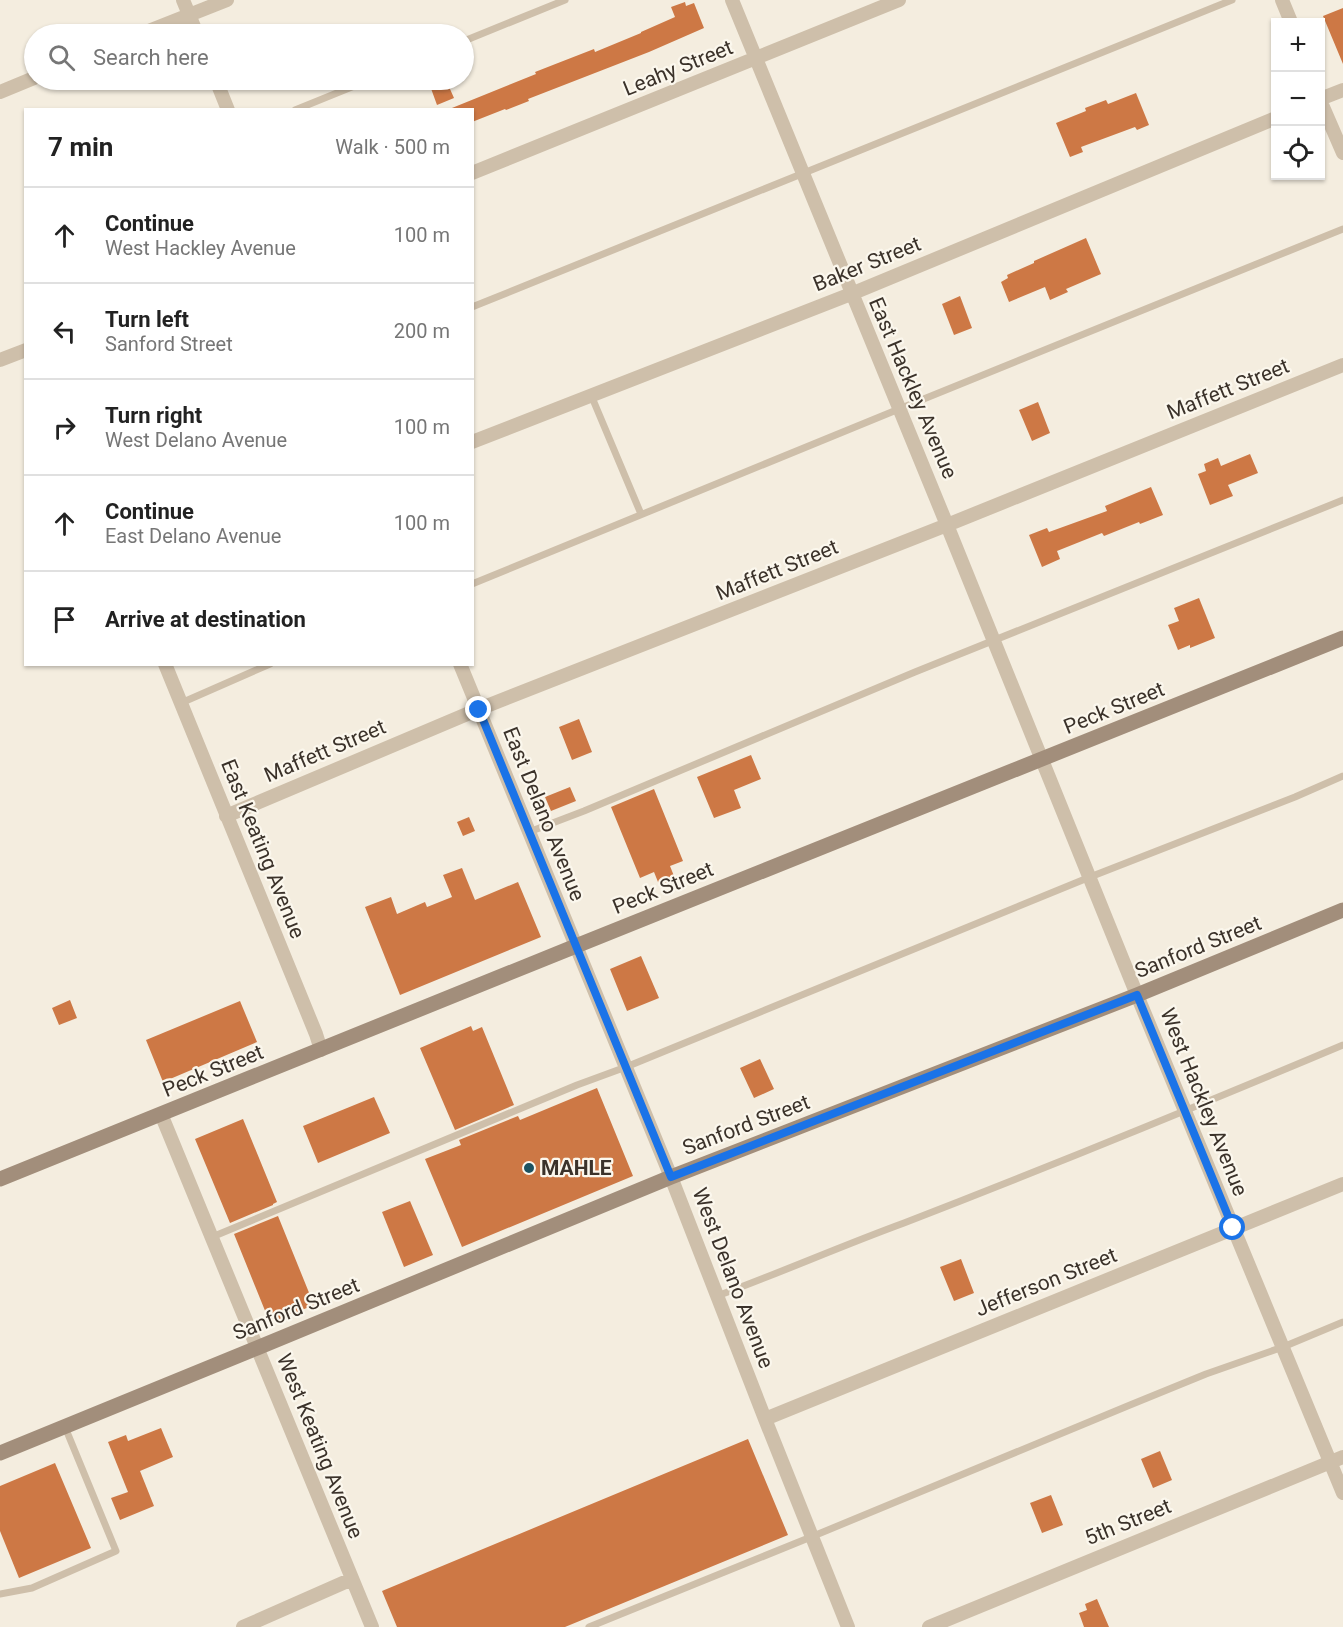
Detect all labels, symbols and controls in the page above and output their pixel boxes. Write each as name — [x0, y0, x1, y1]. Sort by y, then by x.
map controls — [1271, 18, 1325, 180]
button: + — [1271, 18, 1325, 72]
search box — [24, 24, 474, 90]
street label: Leahy Street — [620, 35, 736, 101]
icon: search — [45, 41, 78, 74]
text: Search here — [93, 45, 209, 70]
button: − — [1271, 72, 1325, 126]
button: locate — [1271, 126, 1325, 180]
text: 7 min — [48, 132, 113, 162]
text: Walk · 500 m — [335, 135, 450, 159]
text: Continue — [105, 211, 194, 236]
icon: ahead — [48, 219, 81, 252]
text: 100 m — [394, 223, 450, 247]
street label: Baker Street — [810, 232, 924, 296]
text: West Hackley Avenue — [105, 236, 296, 260]
street label: East Hackley Avenue — [864, 294, 962, 482]
text: Turn left — [105, 307, 189, 332]
icon: left — [48, 315, 81, 348]
text: 200 m — [394, 319, 450, 343]
text: Sanford Street — [105, 332, 233, 356]
street label: Maffett Street — [1163, 354, 1293, 424]
text: Turn right — [105, 403, 202, 428]
icon: right — [48, 411, 81, 444]
text: 100 m — [394, 415, 450, 439]
text: West Delano Avenue — [105, 428, 287, 452]
text: Continue — [105, 499, 194, 524]
icon: ahead — [48, 507, 81, 540]
text: 100 m — [394, 511, 450, 535]
text: East Delano Avenue — [105, 524, 281, 548]
street label: Maffett Street — [712, 535, 842, 605]
icon: arrive — [48, 603, 81, 636]
text: Arrive at destination — [105, 607, 306, 632]
street label: Peck Street — [1060, 677, 1168, 739]
route end — [465, 696, 491, 722]
street label: Maffett Street — [261, 715, 389, 787]
street label: East Delano Avenue — [498, 724, 590, 904]
street label: East Keating Avenue — [216, 756, 310, 942]
street label: Peck Street — [609, 857, 717, 919]
street label: Sanford Street — [1131, 911, 1265, 983]
street label: West Hackley Avenue — [1155, 1005, 1253, 1199]
street label: Peck Street — [159, 1040, 267, 1102]
street label: Sanford Street — [679, 1090, 813, 1160]
place label: MAHLE — [541, 1156, 612, 1180]
marker: MAHLE — [522, 1161, 536, 1175]
street label: West Delano Avenue — [688, 1184, 778, 1372]
route start — [1219, 1214, 1245, 1240]
street label: Jefferson Street — [972, 1243, 1120, 1321]
street label: Sanford Street — [229, 1273, 363, 1345]
street label: West Keating Avenue — [272, 1350, 368, 1542]
street label: 5th Street — [1081, 1494, 1175, 1550]

